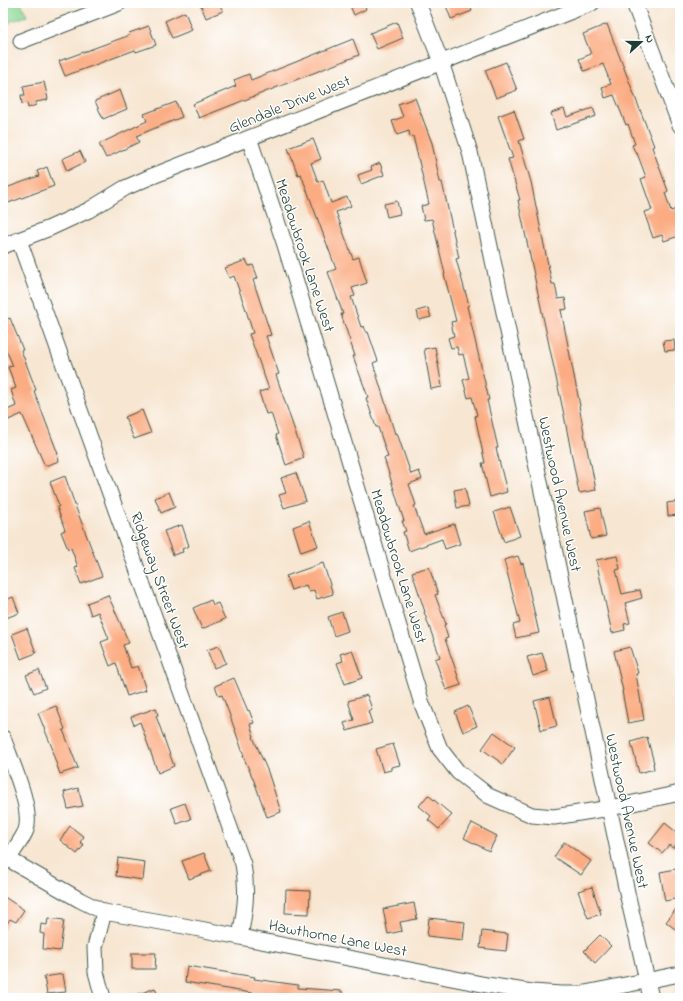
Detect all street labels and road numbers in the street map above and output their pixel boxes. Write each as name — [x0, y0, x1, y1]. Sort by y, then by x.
street label: Glendale Drive West — [225, 69, 355, 140]
street label: Meadowbrook Lane West — [268, 176, 340, 336]
street label: Westwood Avenue West — [531, 415, 587, 575]
street label: Meadowbrook Lane West — [363, 486, 433, 647]
street label: Ridgeway Street West — [123, 509, 195, 653]
street label: Westwood Avenue West — [598, 732, 654, 892]
street label: Hawthorne Lane West — [266, 914, 409, 964]

